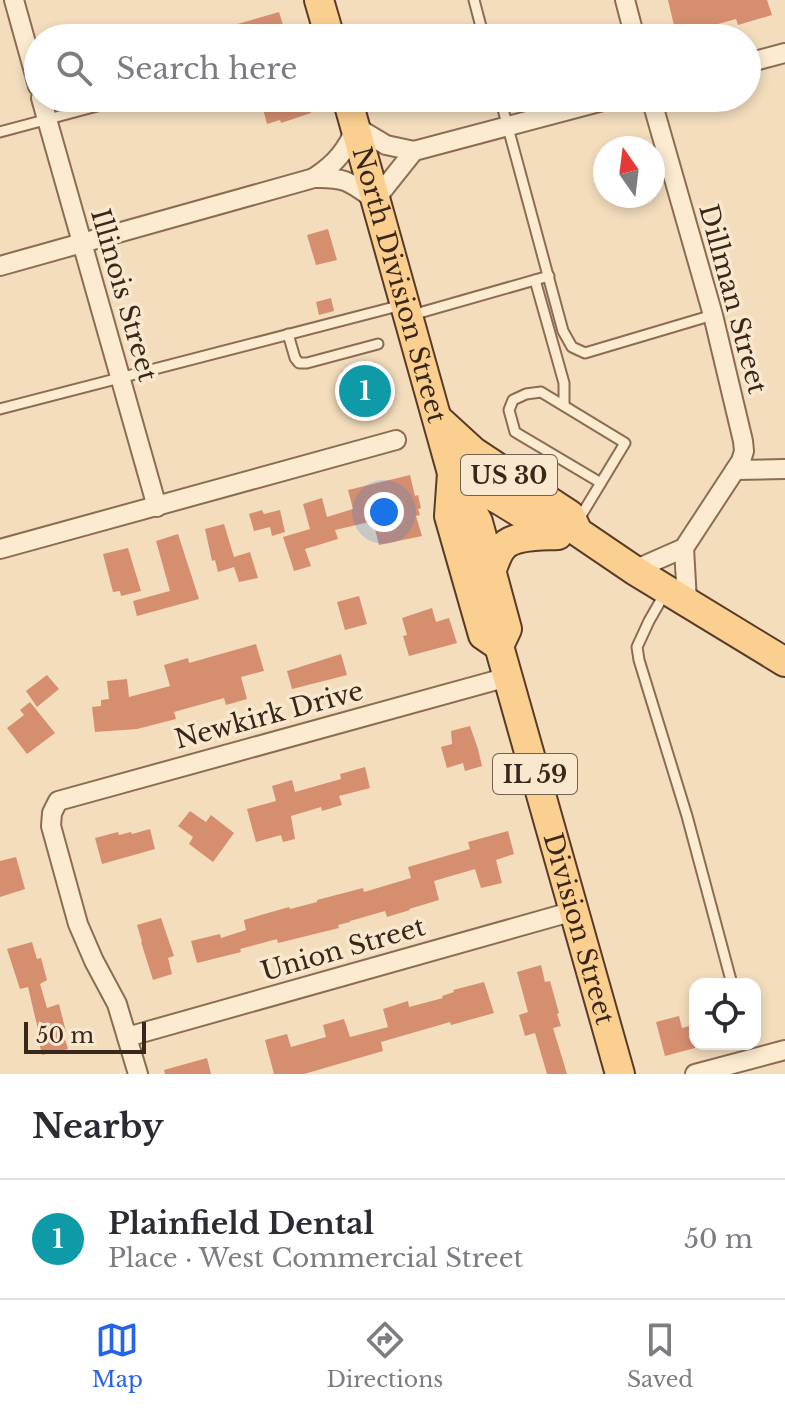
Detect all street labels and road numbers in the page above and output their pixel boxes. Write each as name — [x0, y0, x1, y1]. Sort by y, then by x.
street label: North Division Street — [345, 143, 453, 427]
street label: Dillman Street — [692, 201, 774, 397]
street label: Illinois Street — [84, 205, 164, 385]
road number: US 30 — [461, 455, 557, 495]
street label: Newkirk Drive — [171, 674, 367, 756]
road number: IL 59 — [493, 754, 577, 794]
street label: Division Street — [537, 829, 621, 1028]
street label: Union Street — [257, 910, 429, 988]

